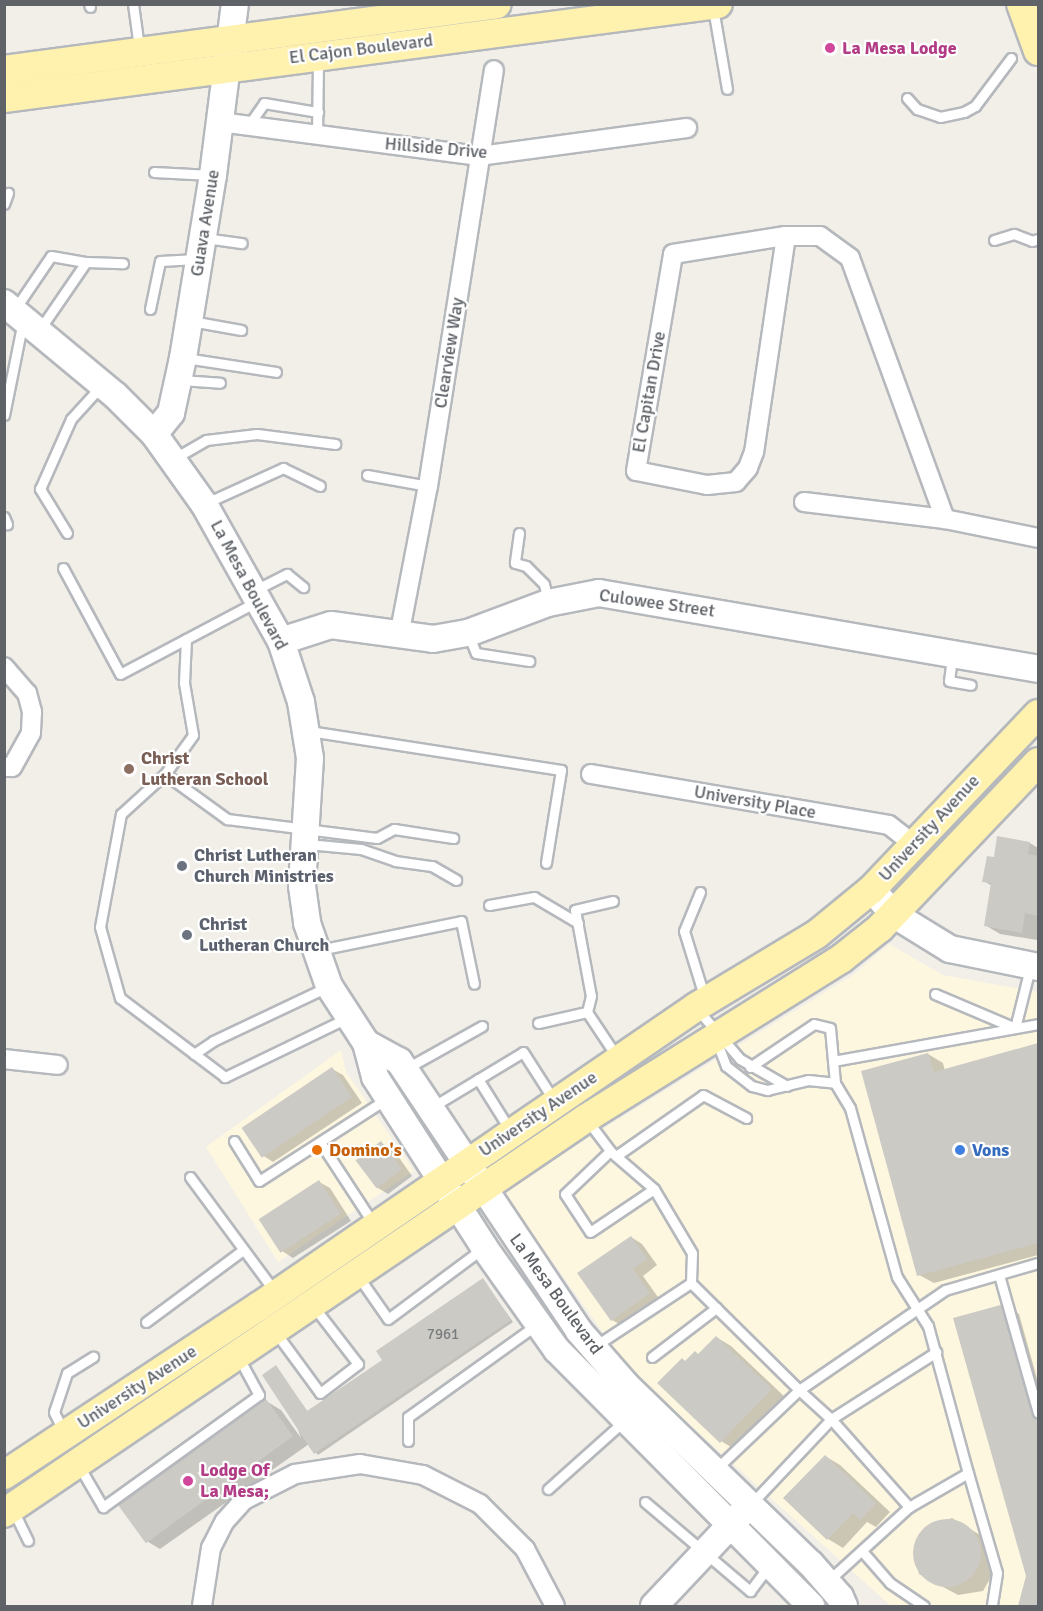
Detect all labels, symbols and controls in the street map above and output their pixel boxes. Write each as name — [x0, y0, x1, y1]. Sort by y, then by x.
street label: El Cajon Boulevard — [288, 29, 434, 69]
place label: La Mesa Lodge — [842, 37, 957, 59]
marker: La Mesa Lodge — [823, 41, 837, 55]
street label: Hillside Drive — [384, 133, 488, 163]
street label: Guava Avenue — [186, 168, 224, 278]
street label: Clearview Way — [430, 296, 468, 410]
street label: El Capitan Drive — [628, 330, 670, 454]
street label: La Mesa Boulevard — [206, 516, 292, 654]
street label: Culowee Street — [598, 584, 716, 622]
place label: Christ Lutheran School — [141, 748, 268, 790]
marker: Christ Lutheran School — [122, 762, 136, 776]
street label: University Avenue — [874, 770, 984, 886]
street label: University Place — [692, 781, 818, 823]
place label: Christ Lutheran Church Ministries — [194, 845, 334, 888]
marker: Christ Lutheran Church Ministries — [175, 859, 189, 873]
place label: Christ Lutheran Church — [199, 914, 329, 956]
marker: Christ Lutheran Church — [180, 928, 194, 942]
street label: University Avenue — [475, 1066, 601, 1162]
place label: Domino's — [329, 1139, 402, 1161]
place label: Vons — [972, 1139, 1009, 1161]
marker: Domino's — [310, 1143, 324, 1157]
marker: Vons — [953, 1143, 967, 1157]
street label: La Mesa Boulevard — [505, 1229, 607, 1359]
house number: 7961 — [427, 1326, 459, 1344]
street label: University Avenue — [73, 1340, 201, 1434]
place label: Lodge Of La Mesa; — [200, 1460, 270, 1502]
marker: Lodge Of La Mesa; — [181, 1474, 195, 1488]

